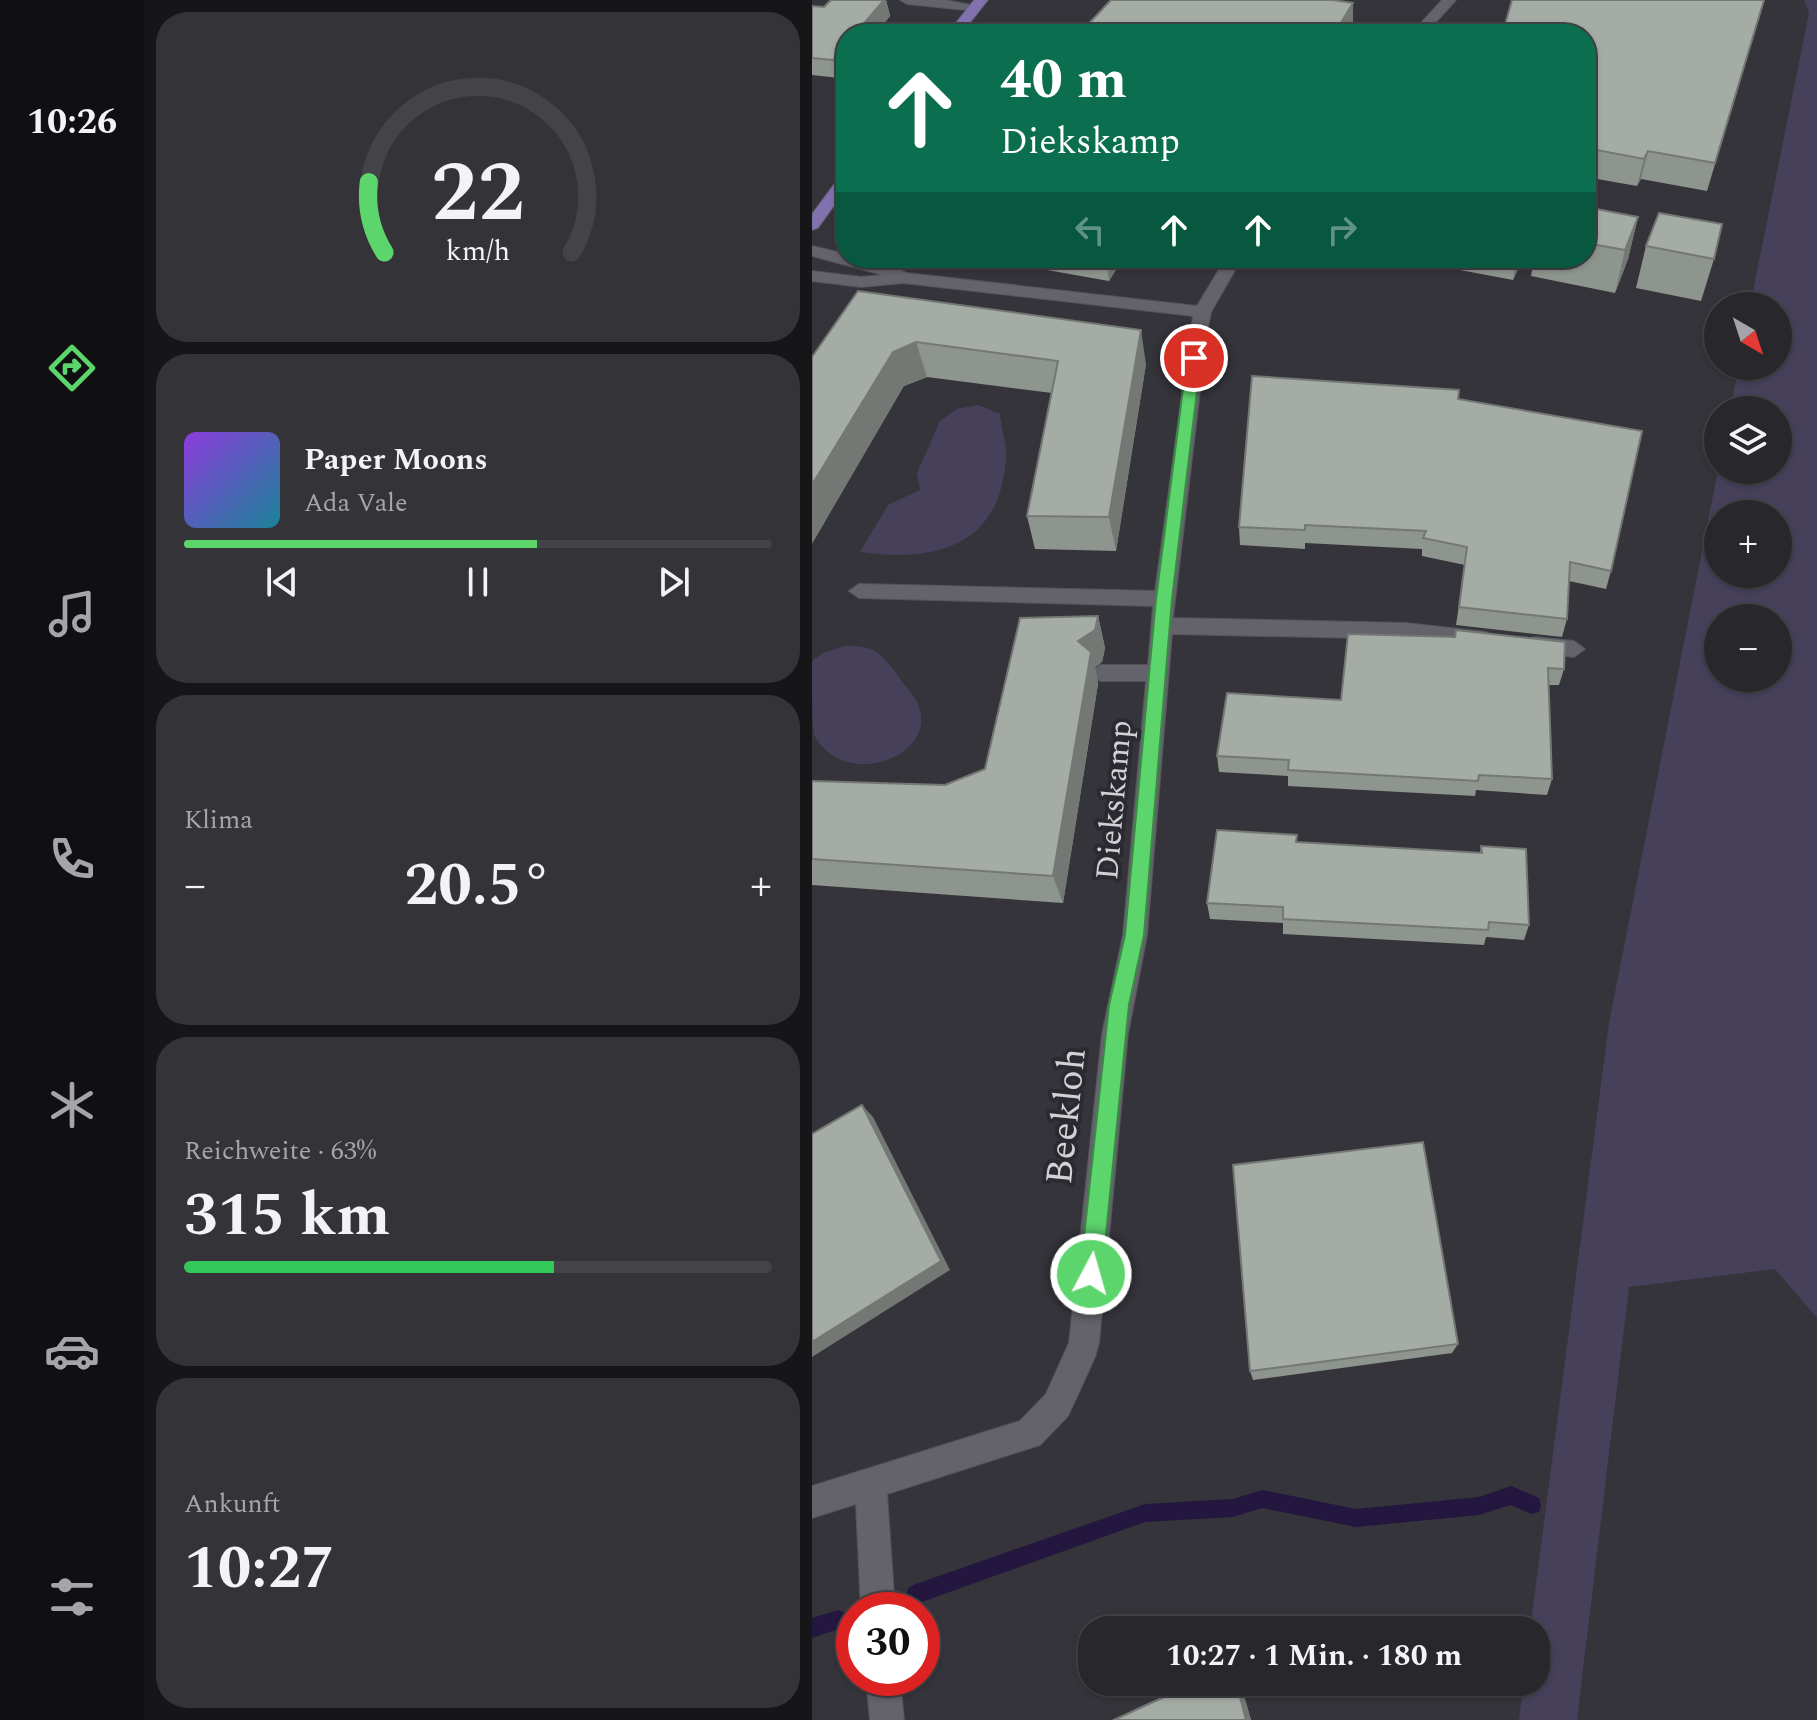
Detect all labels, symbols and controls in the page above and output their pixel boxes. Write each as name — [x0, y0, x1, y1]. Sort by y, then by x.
text: 40 m — [1000, 38, 1127, 123]
icon: ahead — [868, 56, 972, 160]
text: 10:26 — [27, 95, 117, 150]
text: Diekskamp — [1000, 115, 1180, 170]
text: 22 — [431, 130, 525, 257]
icon: left — [1068, 208, 1112, 252]
icon: ahead — [1152, 208, 1196, 252]
icon: ahead — [1236, 208, 1280, 252]
icon: right — [1320, 208, 1364, 252]
text: km/h — [446, 230, 510, 273]
north arrow — [1704, 292, 1792, 380]
map controls — [1704, 292, 1792, 692]
pin — [1160, 324, 1228, 392]
icon: arrive — [1172, 336, 1216, 380]
icon: directions — [44, 340, 100, 396]
button: layers — [1704, 396, 1792, 484]
text: Paper Moons — [304, 437, 488, 483]
text: Ada Vale — [304, 483, 407, 523]
button: + — [1704, 500, 1792, 588]
icon: previous — [260, 560, 304, 604]
icon: pause — [456, 560, 500, 604]
icon: next — [652, 560, 696, 604]
icon: music — [44, 586, 100, 642]
button: − — [1704, 604, 1792, 692]
street label: Diekskamp — [1083, 718, 1146, 882]
text: Klima — [184, 800, 253, 840]
icon: phone — [44, 831, 100, 887]
text: 20.5° — [404, 840, 552, 932]
text: − — [184, 852, 206, 919]
text: + — [750, 852, 772, 919]
street label: Beekloh — [1031, 1045, 1103, 1187]
icon: climate — [44, 1077, 100, 1133]
text: Reichweite · 63% — [184, 1131, 376, 1171]
text: 315 km — [184, 1170, 390, 1262]
position arrow — [1049, 1232, 1133, 1316]
icon: car — [44, 1323, 100, 1379]
text: Ankunft — [184, 1484, 281, 1524]
text: 10:27 — [184, 1523, 335, 1615]
icon: filters — [44, 1569, 100, 1625]
speed limit sign: 30 — [836, 1592, 940, 1696]
text: 10:27 · 1 Min. · 180 m — [1166, 1633, 1462, 1679]

